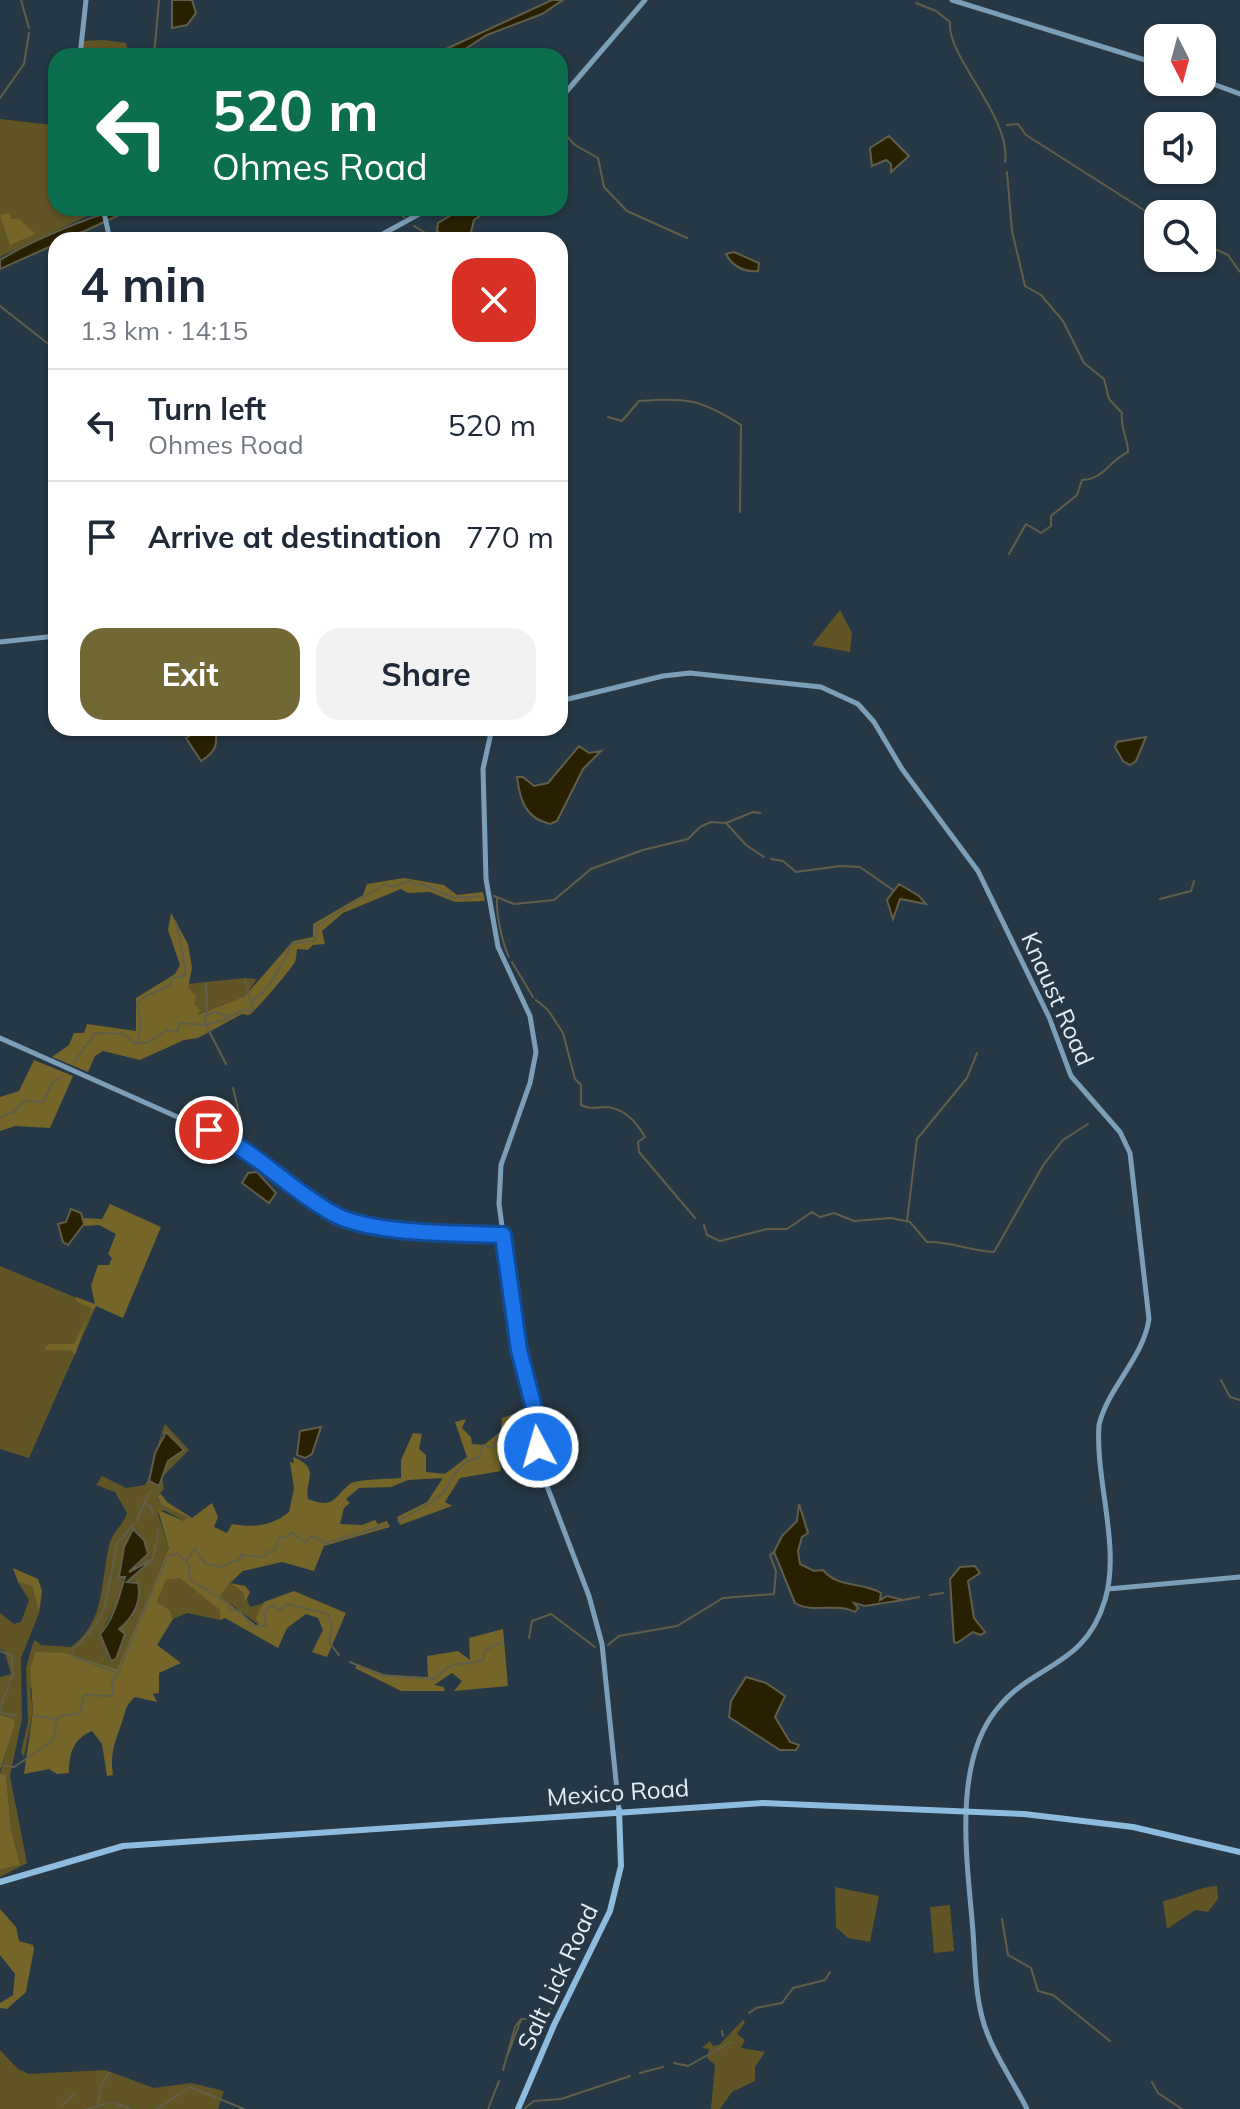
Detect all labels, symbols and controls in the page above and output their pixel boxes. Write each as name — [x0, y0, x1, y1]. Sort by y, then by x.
north arrow — [1144, 24, 1216, 96]
map controls — [1144, 24, 1216, 272]
text: 520 m — [212, 75, 379, 145]
icon: left — [80, 80, 184, 184]
button: sound — [1144, 112, 1216, 184]
text: Ohmes Road — [212, 144, 428, 189]
button: search — [1144, 200, 1216, 272]
text: 4 min — [80, 254, 207, 314]
button: close — [452, 258, 536, 342]
text: 1.3 km · 14:15 — [80, 314, 248, 347]
text: Turn left — [148, 390, 266, 428]
icon: left — [80, 403, 124, 447]
text: 520 m — [448, 406, 536, 444]
text: Ohmes Road — [148, 428, 304, 461]
icon: arrive — [80, 515, 124, 559]
text: Arrive at destination — [148, 518, 442, 556]
text: 770 m — [466, 518, 554, 556]
button: Exit — [80, 628, 300, 720]
button: Share — [316, 628, 536, 720]
street label: Knaust Road — [1015, 927, 1101, 1070]
pin — [175, 1096, 243, 1164]
icon: arrive — [187, 1108, 231, 1152]
position arrow — [496, 1405, 580, 1489]
street label: Mexico Road — [546, 1772, 690, 1812]
street label: Salt Lick Road — [510, 1899, 604, 2054]

